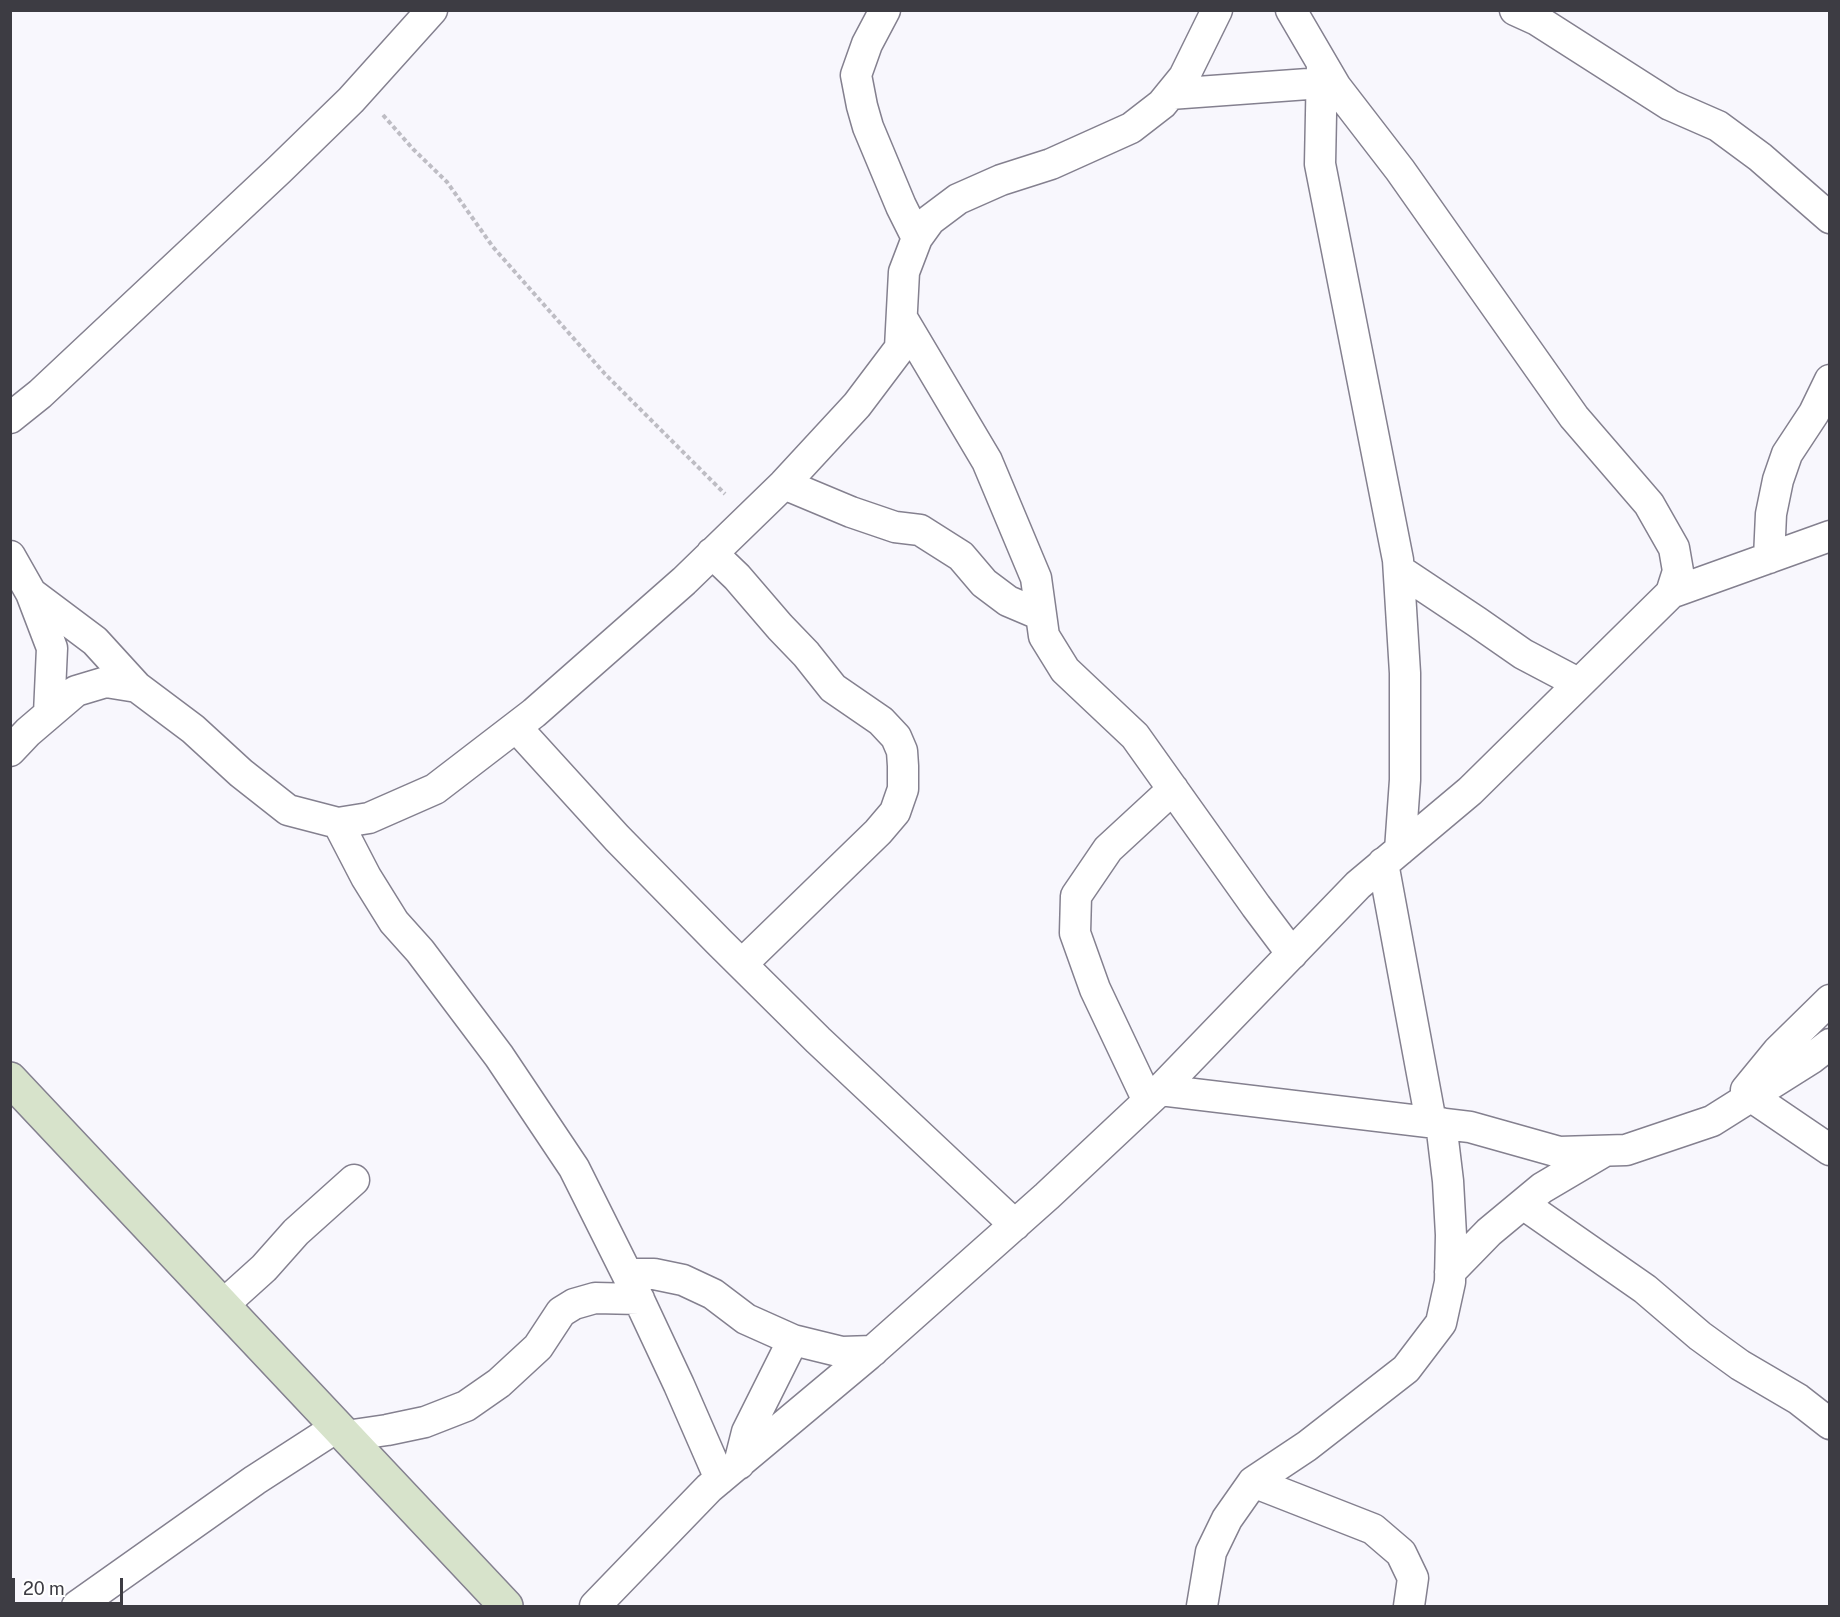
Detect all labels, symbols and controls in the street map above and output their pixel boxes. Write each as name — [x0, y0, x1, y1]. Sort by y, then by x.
scale bar — [15, 1566, 126, 1604]
text: 20 m — [23, 1578, 65, 1599]

